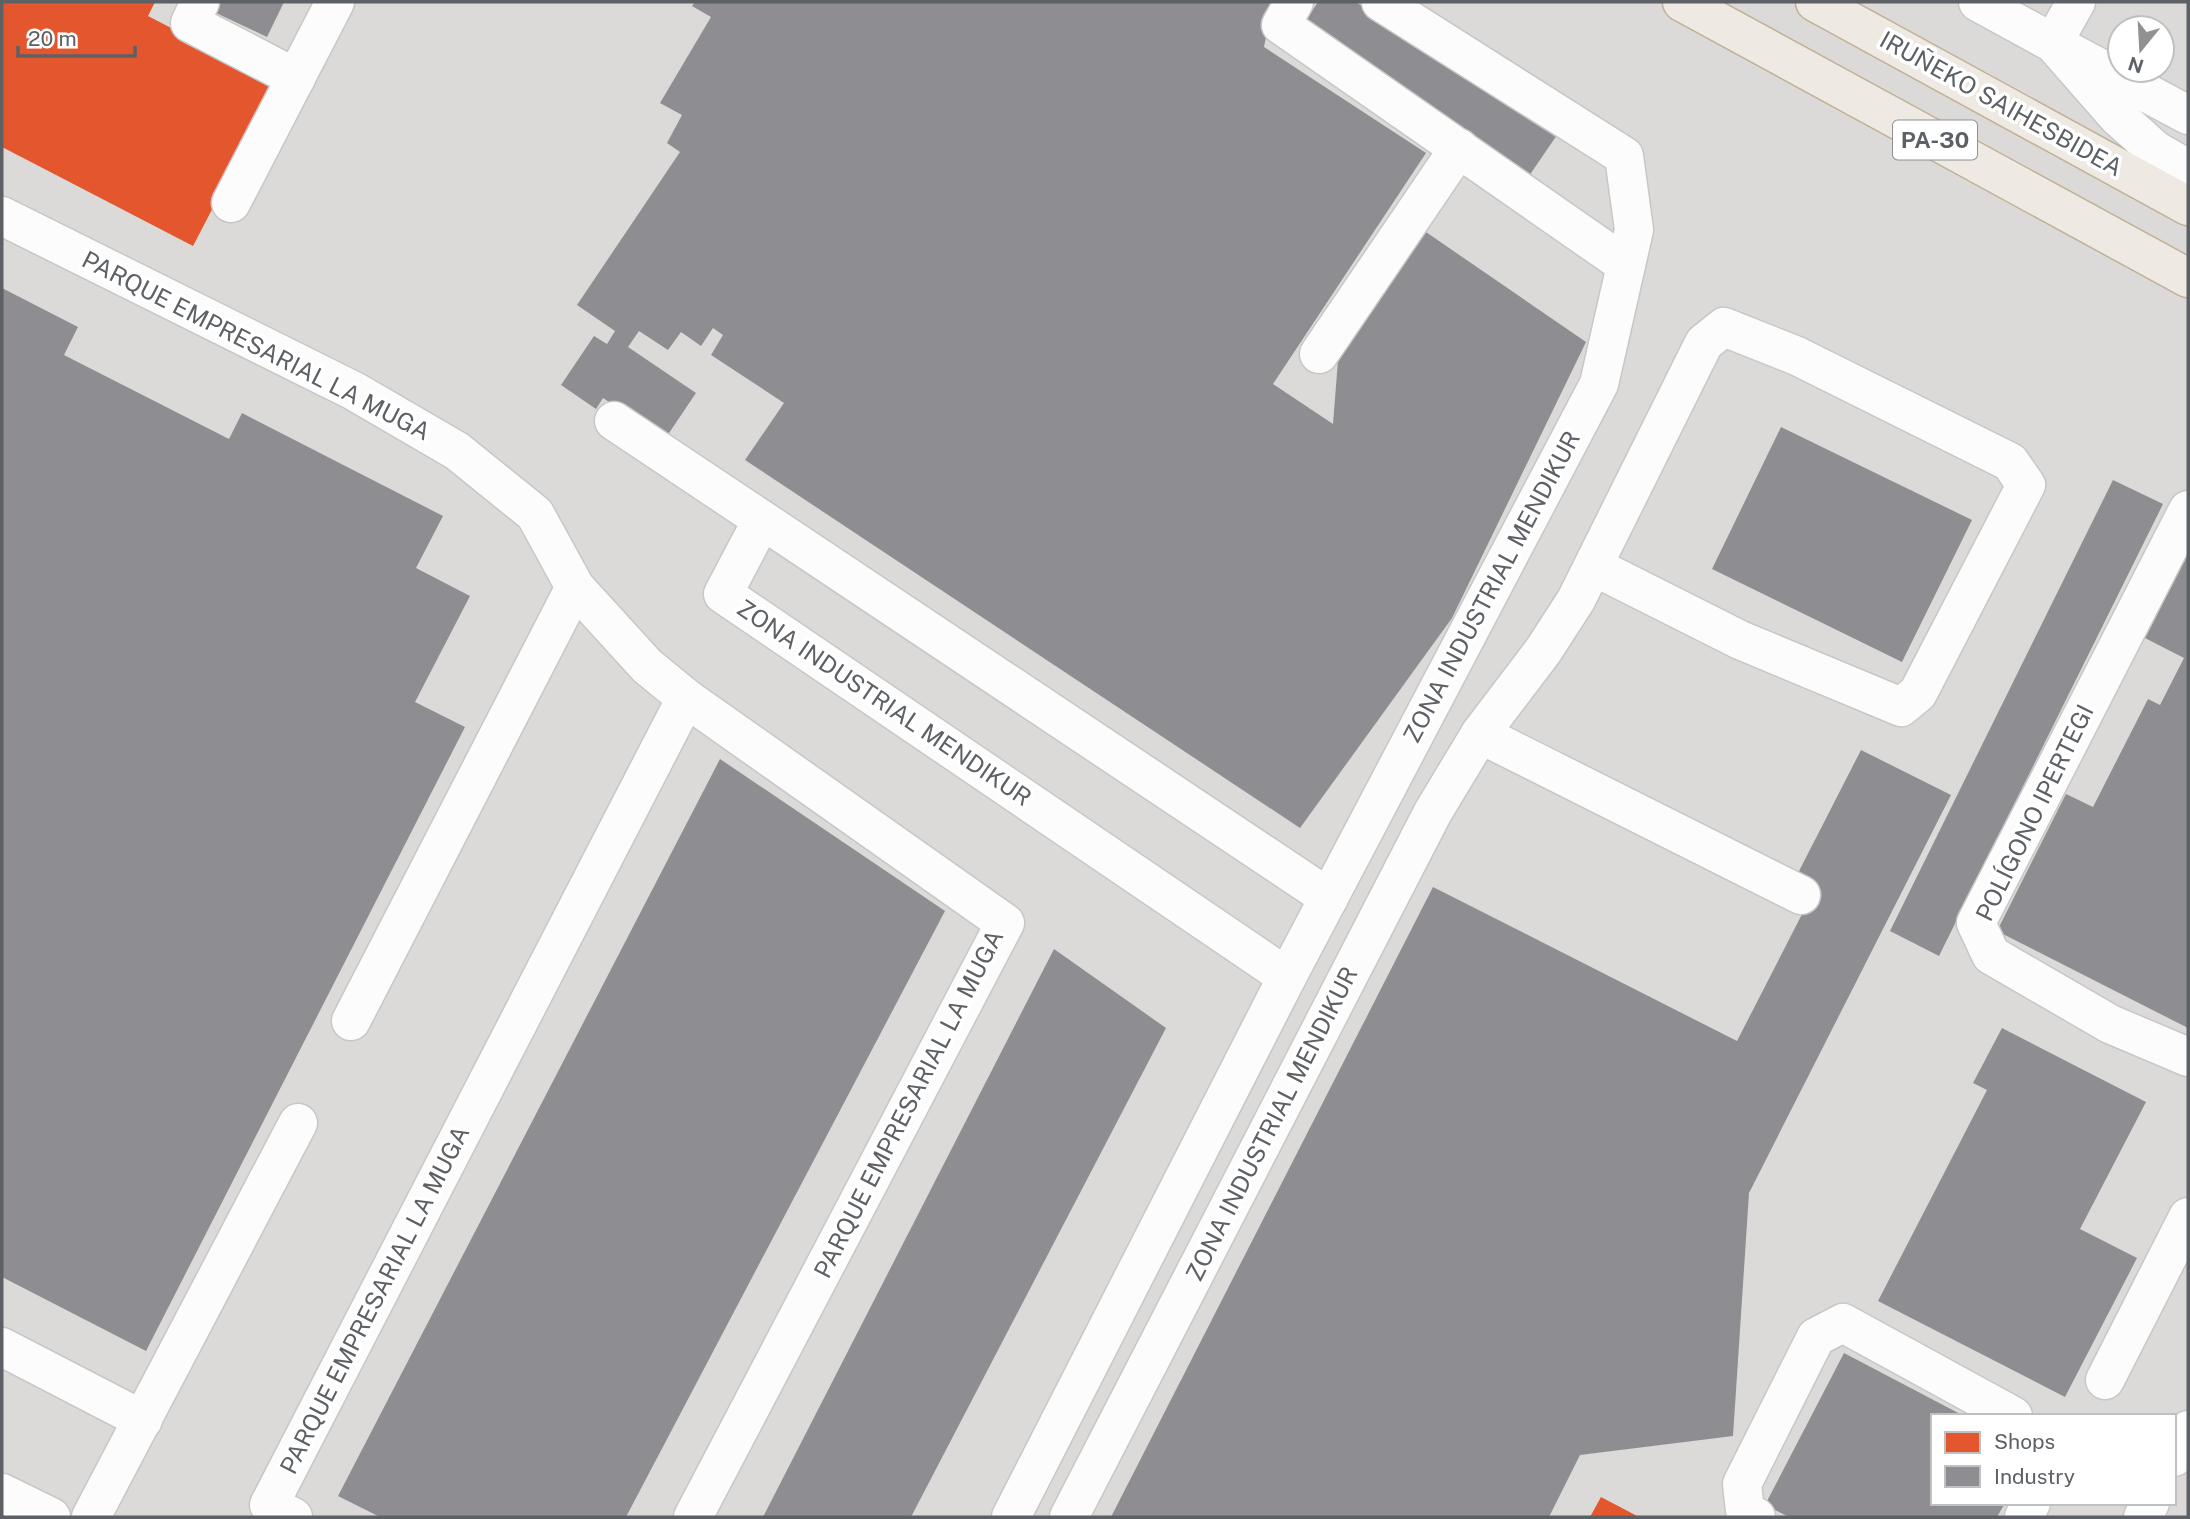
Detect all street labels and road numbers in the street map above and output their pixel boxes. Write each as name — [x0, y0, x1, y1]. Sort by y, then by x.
street label: IRUÑEKO SAIHESBIDEA — [1875, 25, 2128, 181]
road number: PA-30 — [1893, 120, 1977, 160]
street label: PARQUE EMPRESARIAL LA MUGA — [78, 245, 435, 445]
street label: ZONA INDUSTRIAL MENDIKUR — [1397, 426, 1585, 747]
street label: ZONA INDUSTRIAL MENDIKUR — [732, 593, 1037, 811]
street label: POLÍGONO IPERTEGI — [1970, 700, 2099, 925]
street label: PARQUE EMPRESARIAL LA MUGA — [808, 925, 1008, 1282]
street label: ZONA INDUSTRIAL MENDIKUR — [1179, 962, 1363, 1285]
street label: PARQUE EMPRESARIAL LA MUGA — [274, 1121, 474, 1478]

